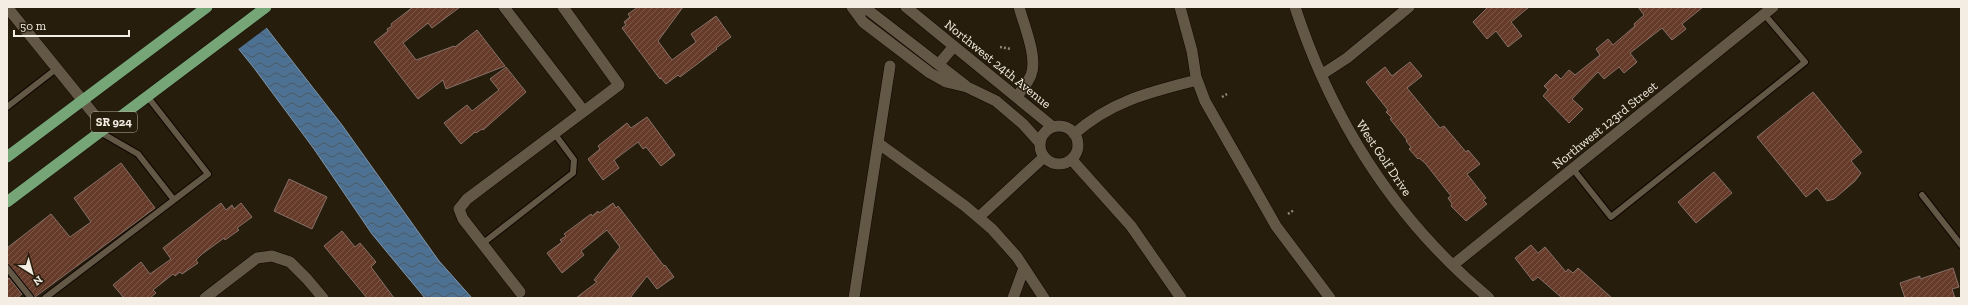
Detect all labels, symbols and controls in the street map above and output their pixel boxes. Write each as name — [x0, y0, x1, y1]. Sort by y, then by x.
scale bar — [14, 12, 129, 38]
street label: Northwest 24th Avenue — [942, 17, 1054, 111]
text: 50 m — [20, 19, 47, 33]
street label: Northwest 123rd Street — [1550, 78, 1661, 172]
road number: SR 924 — [91, 112, 137, 132]
street label: West Golf Drive — [1353, 117, 1415, 199]
north arrow — [12, 253, 52, 293]
text: N — [30, 273, 45, 289]

